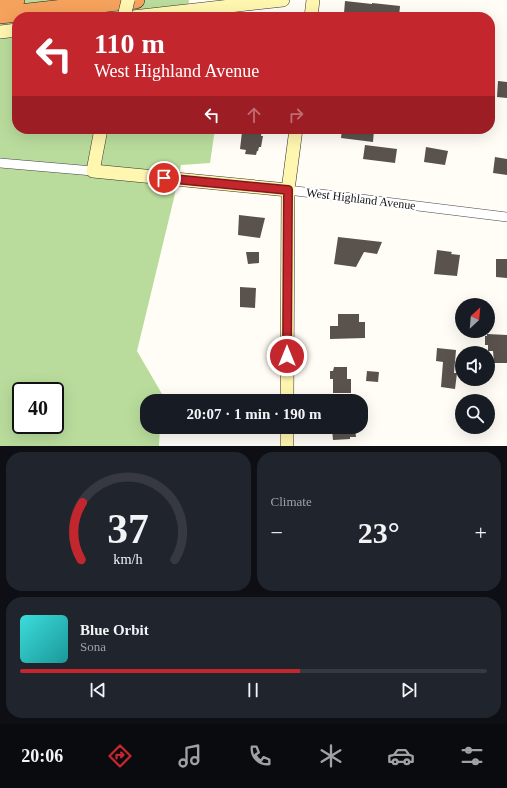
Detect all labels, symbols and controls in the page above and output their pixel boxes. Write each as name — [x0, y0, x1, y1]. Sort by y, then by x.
icon: left — [28, 28, 80, 80]
text: 110 m — [94, 28, 165, 59]
text: West Highland Avenue — [94, 61, 259, 81]
icon: left — [201, 104, 223, 126]
icon: ahead — [243, 104, 265, 126]
icon: right — [285, 104, 307, 126]
pin — [147, 161, 181, 195]
icon: arrive — [153, 167, 175, 189]
street label: West Highland Avenue — [305, 185, 417, 213]
north arrow — [455, 298, 495, 338]
map controls — [455, 298, 495, 434]
position arrow — [266, 335, 308, 377]
button: sound — [455, 346, 495, 386]
speed limit sign: 40 — [12, 382, 64, 434]
button: search — [455, 394, 495, 434]
text: 20:07 · 1 min · 190 m — [187, 406, 322, 422]
text: Climate — [271, 494, 312, 509]
text: 37 — [107, 505, 149, 551]
text: 23° — [358, 516, 400, 549]
text: − — [271, 520, 283, 545]
text: + — [475, 520, 487, 545]
text: km/h — [114, 550, 143, 566]
text: Blue Orbit — [80, 622, 149, 638]
text: Sona — [80, 639, 106, 654]
icon: previous — [87, 679, 109, 701]
icon: pause — [242, 679, 264, 701]
icon: next — [398, 679, 420, 701]
icon: directions — [106, 742, 134, 770]
icon: music — [176, 742, 204, 770]
icon: phone — [246, 742, 274, 770]
icon: climate — [317, 742, 345, 770]
icon: car — [387, 742, 415, 770]
icon: filters — [458, 742, 486, 770]
text: 20:06 — [21, 746, 63, 766]

